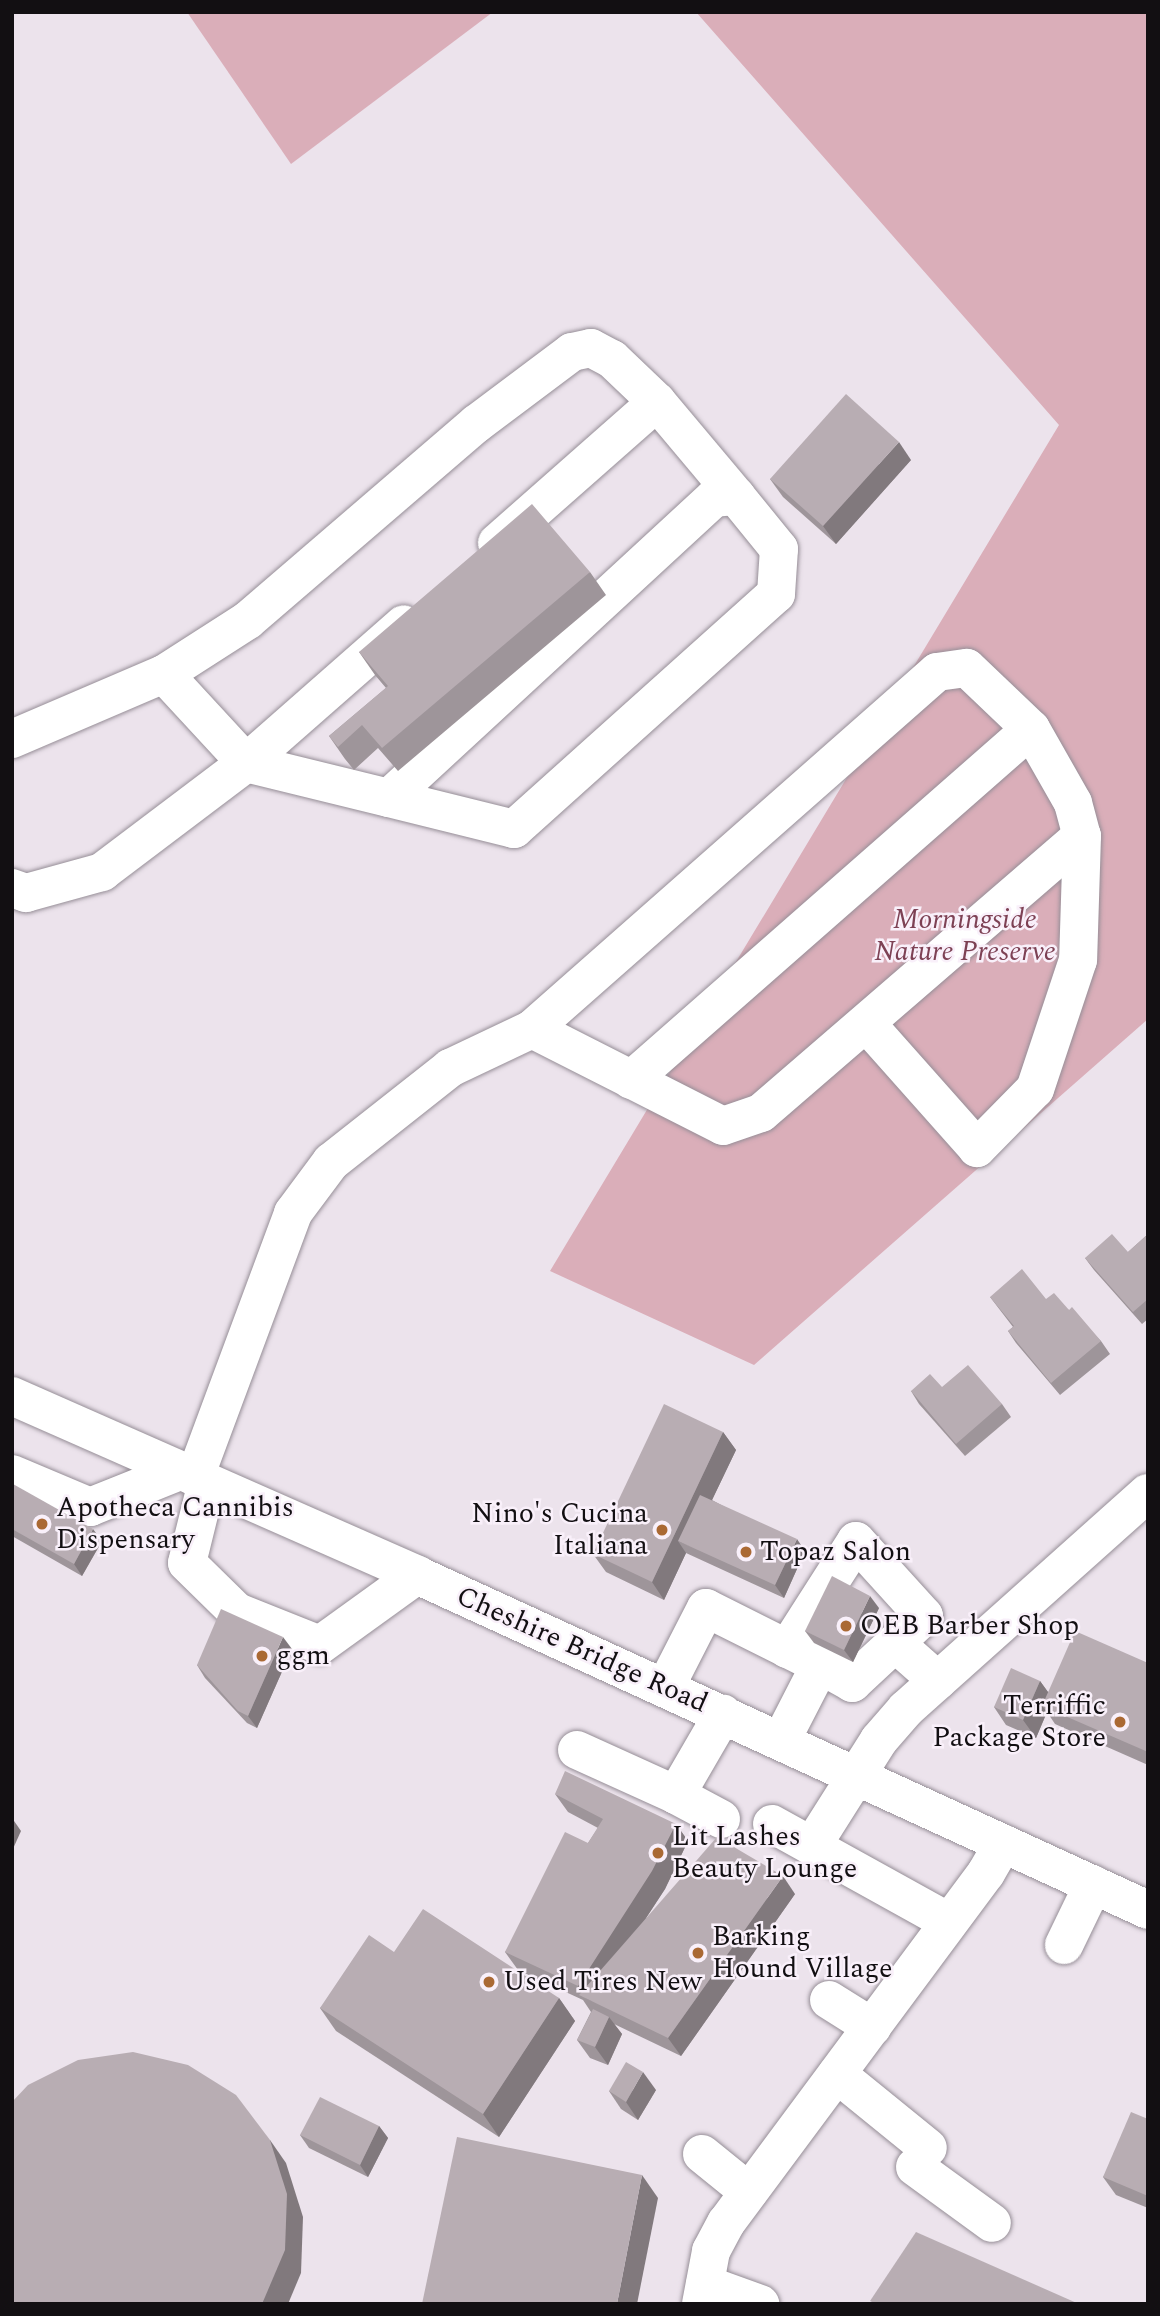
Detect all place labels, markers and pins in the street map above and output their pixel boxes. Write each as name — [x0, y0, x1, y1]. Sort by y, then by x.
place label: Apotheca Cannibis Dispensary — [56, 1491, 294, 1557]
place label: Nino's Cucina Italiana — [471, 1497, 648, 1563]
marker: Apotheca Cannibis Dispensary — [34, 1516, 50, 1532]
marker: Nino's Cucina Italiana — [654, 1522, 670, 1538]
place label: Topaz Salon — [760, 1535, 911, 1569]
marker: Topaz Salon — [738, 1544, 754, 1560]
place label: OEB Barber Shop — [860, 1609, 1079, 1643]
marker: OEB Barber Shop — [838, 1618, 854, 1634]
place label: ggm — [276, 1639, 330, 1673]
marker: ggm — [254, 1648, 270, 1664]
place label: Terriffic Package Store — [932, 1689, 1106, 1755]
marker: Terriffic Package Store — [1112, 1714, 1128, 1730]
place label: Lit Lashes Beauty Lounge — [672, 1820, 857, 1886]
marker: Lit Lashes Beauty Lounge — [650, 1845, 666, 1861]
place label: Barking Hound Village — [712, 1920, 893, 1986]
marker: Barking Hound Village — [690, 1945, 706, 1961]
place label: Used Tires New — [503, 1965, 702, 1999]
marker: Used Tires New — [481, 1974, 497, 1990]

